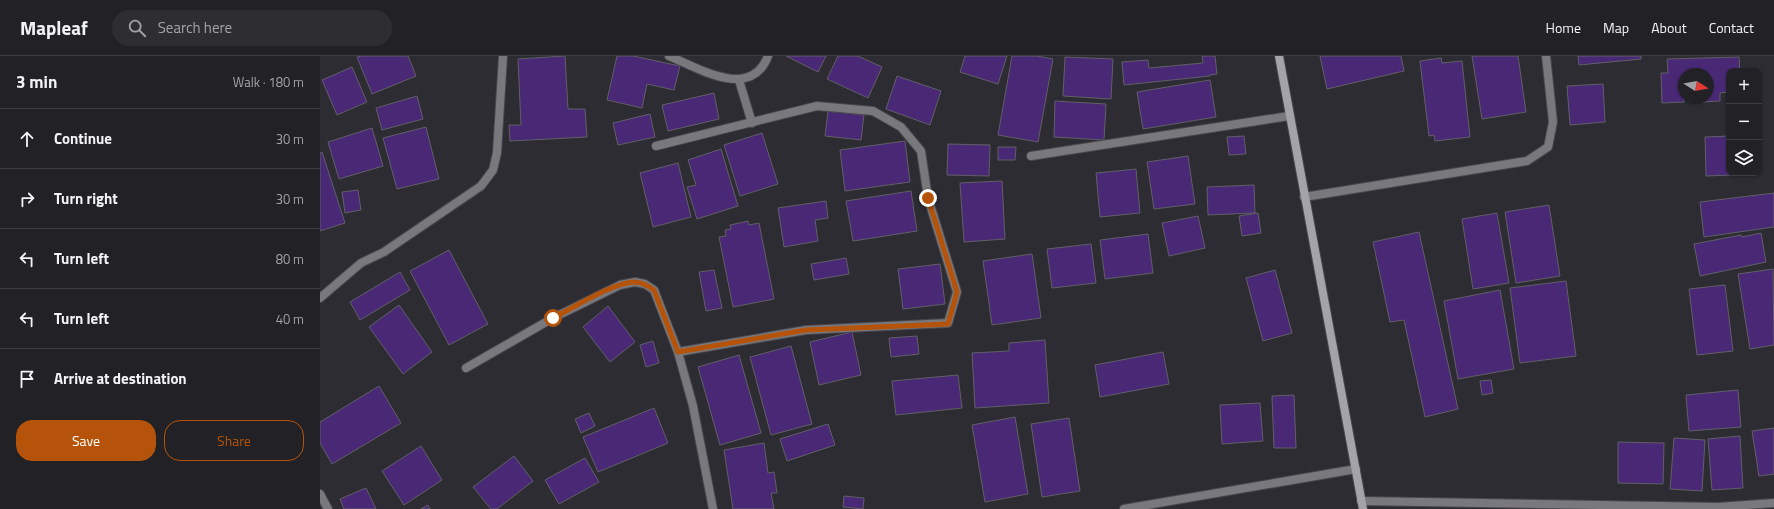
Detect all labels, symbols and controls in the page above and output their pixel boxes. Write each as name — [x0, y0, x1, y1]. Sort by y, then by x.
search box — [112, 10, 392, 46]
text: Mapleaf — [20, 13, 88, 42]
text: Search here — [158, 16, 232, 39]
icon: search — [126, 17, 148, 39]
text: Home — [1546, 17, 1581, 38]
text: Map — [1603, 17, 1629, 38]
text: About — [1651, 17, 1687, 38]
text: Contact — [1709, 17, 1754, 38]
north arrow — [1678, 68, 1714, 104]
map controls — [1726, 68, 1762, 176]
button: + — [1726, 68, 1762, 104]
text: 3 min — [16, 69, 57, 95]
text: Walk · 180 m — [233, 72, 304, 92]
button: − — [1726, 104, 1762, 140]
text: Continue — [54, 127, 112, 150]
icon: ahead — [16, 128, 38, 150]
text: 30 m — [276, 129, 304, 149]
button: layers — [1726, 140, 1762, 176]
text: Turn right — [54, 187, 118, 210]
icon: right — [16, 188, 38, 210]
text: 30 m — [276, 189, 304, 209]
route end — [919, 189, 937, 207]
text: Turn left — [54, 247, 109, 270]
icon: left — [16, 248, 38, 270]
text: 80 m — [276, 249, 304, 269]
text: Turn left — [54, 307, 109, 330]
icon: left — [16, 308, 38, 330]
text: 40 m — [276, 309, 304, 329]
route start — [544, 309, 562, 327]
text: Arrive at destination — [54, 367, 187, 390]
icon: arrive — [16, 368, 38, 390]
button: Save — [16, 420, 156, 461]
button: Share — [164, 420, 304, 461]

